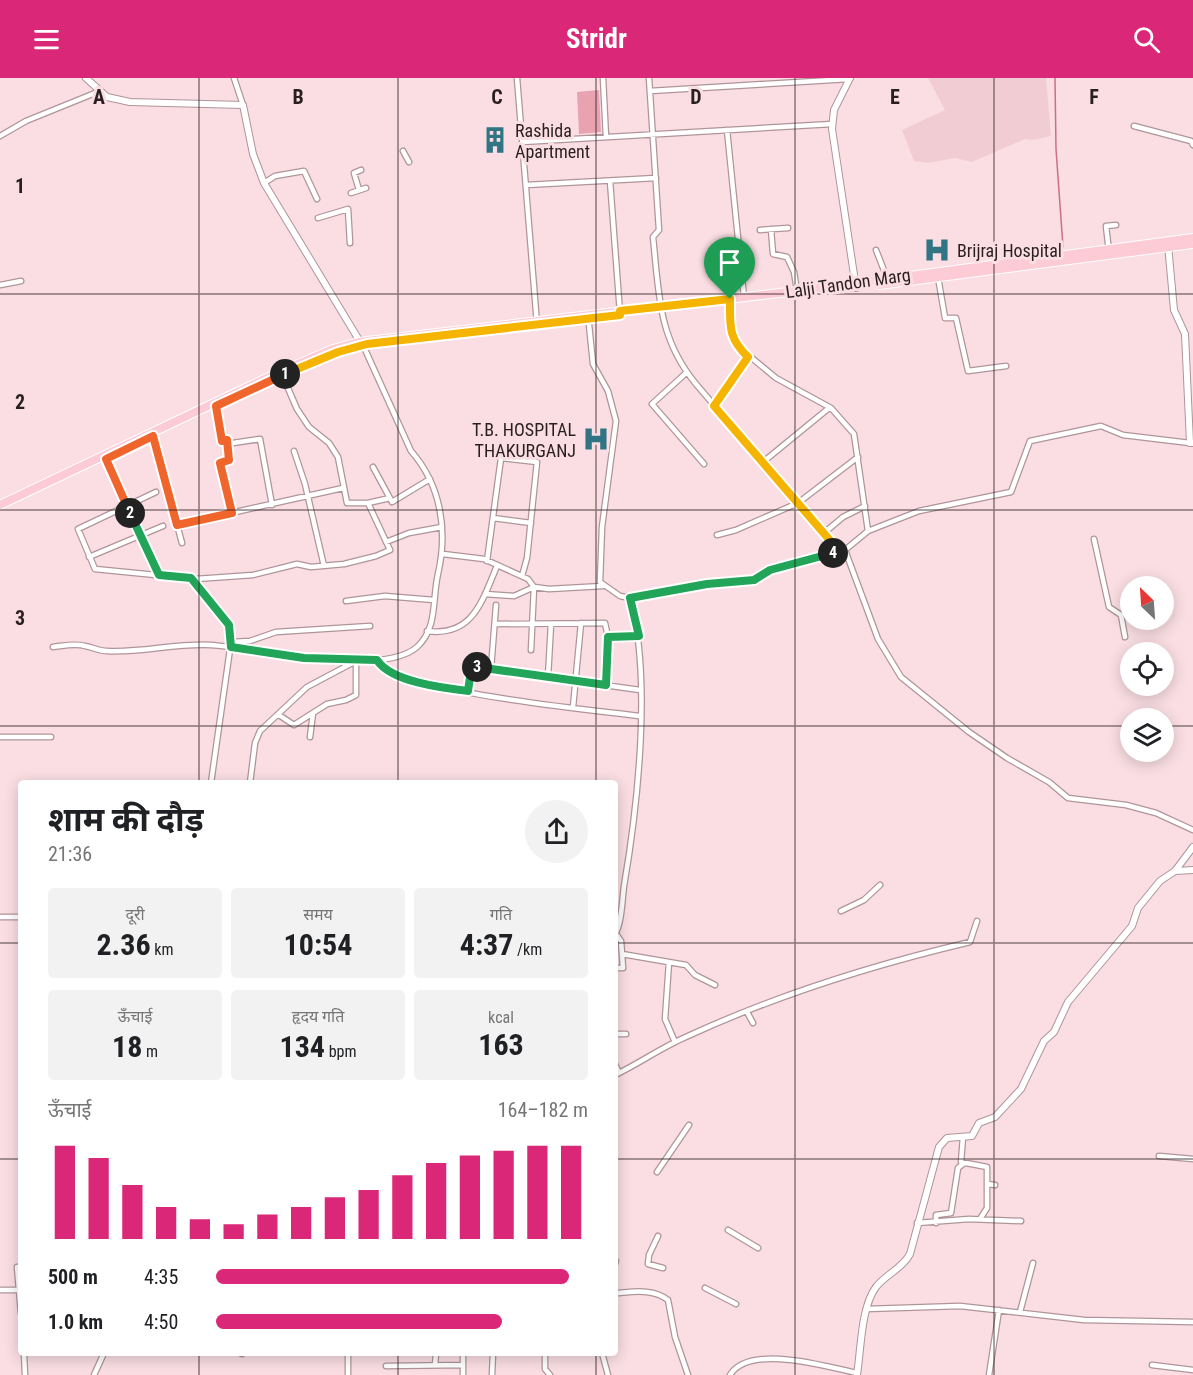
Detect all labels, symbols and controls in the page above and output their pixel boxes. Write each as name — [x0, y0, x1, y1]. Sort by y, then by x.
icon: menu — [30, 23, 63, 56]
text: Stridr — [566, 23, 627, 55]
icon: search — [1130, 23, 1163, 56]
text: A — [93, 85, 105, 109]
text: B — [292, 85, 304, 109]
text: C — [491, 85, 503, 109]
text: D — [690, 85, 702, 109]
text: E — [890, 85, 900, 109]
text: F — [1089, 85, 1099, 109]
place label: Rashida Apartment — [515, 120, 590, 162]
building icon: Rashida Apartment — [480, 125, 510, 155]
text: 1 — [15, 174, 25, 198]
hospital icon: Brijraj Hospital — [922, 235, 952, 265]
pin — [704, 237, 755, 299]
place label: Brijraj Hospital — [957, 240, 1062, 261]
icon: arrive — [713, 246, 746, 279]
street label: Lalji Tandon Marg — [784, 264, 912, 302]
pin: 1 — [270, 359, 300, 389]
text: 1 — [281, 364, 289, 383]
text: 2 — [15, 390, 25, 414]
place label: T.B. HOSPITAL THAKURGANJ — [472, 419, 576, 461]
hospital icon: T.B. HOSPITAL THAKURGANJ — [581, 424, 611, 454]
pin: 2 — [115, 498, 145, 528]
text: 2 — [126, 503, 134, 522]
pin: 4 — [818, 538, 848, 568]
text: 4 — [829, 543, 837, 562]
north arrow — [1120, 576, 1174, 630]
map controls — [1120, 576, 1174, 762]
text: 3 — [15, 606, 25, 630]
button: locate — [1120, 642, 1174, 696]
pin: 3 — [462, 652, 492, 682]
text: 3 — [473, 657, 481, 676]
button: layers — [1120, 708, 1174, 762]
text: शाम की दौड़ — [48, 800, 204, 839]
button: share — [525, 800, 588, 863]
text: 21:36 — [48, 842, 92, 866]
text: दूरी — [125, 905, 145, 924]
text: समय — [303, 905, 333, 924]
text: गति — [490, 905, 512, 924]
text: 2.36 — [96, 927, 151, 962]
text: 10:54 — [284, 927, 352, 962]
text: 4:37 — [460, 927, 513, 962]
text: km — [151, 940, 174, 959]
text: /km — [513, 940, 542, 959]
text: ऊँचाई — [118, 1007, 152, 1026]
text: हृदय गति — [292, 1007, 344, 1026]
text: kcal — [488, 1008, 514, 1027]
text: 163 — [478, 1027, 524, 1062]
text: 18 — [112, 1029, 142, 1064]
text: 134 — [280, 1029, 325, 1064]
text: m — [142, 1042, 158, 1061]
text: bpm — [325, 1042, 356, 1061]
text: ऊँचाई — [48, 1098, 91, 1122]
text: 164–182 m — [498, 1098, 588, 1122]
text: 500 m — [48, 1265, 98, 1289]
text: 4:35 — [144, 1265, 178, 1289]
text: 1.0 km — [48, 1310, 103, 1334]
text: 4:50 — [144, 1310, 178, 1334]

